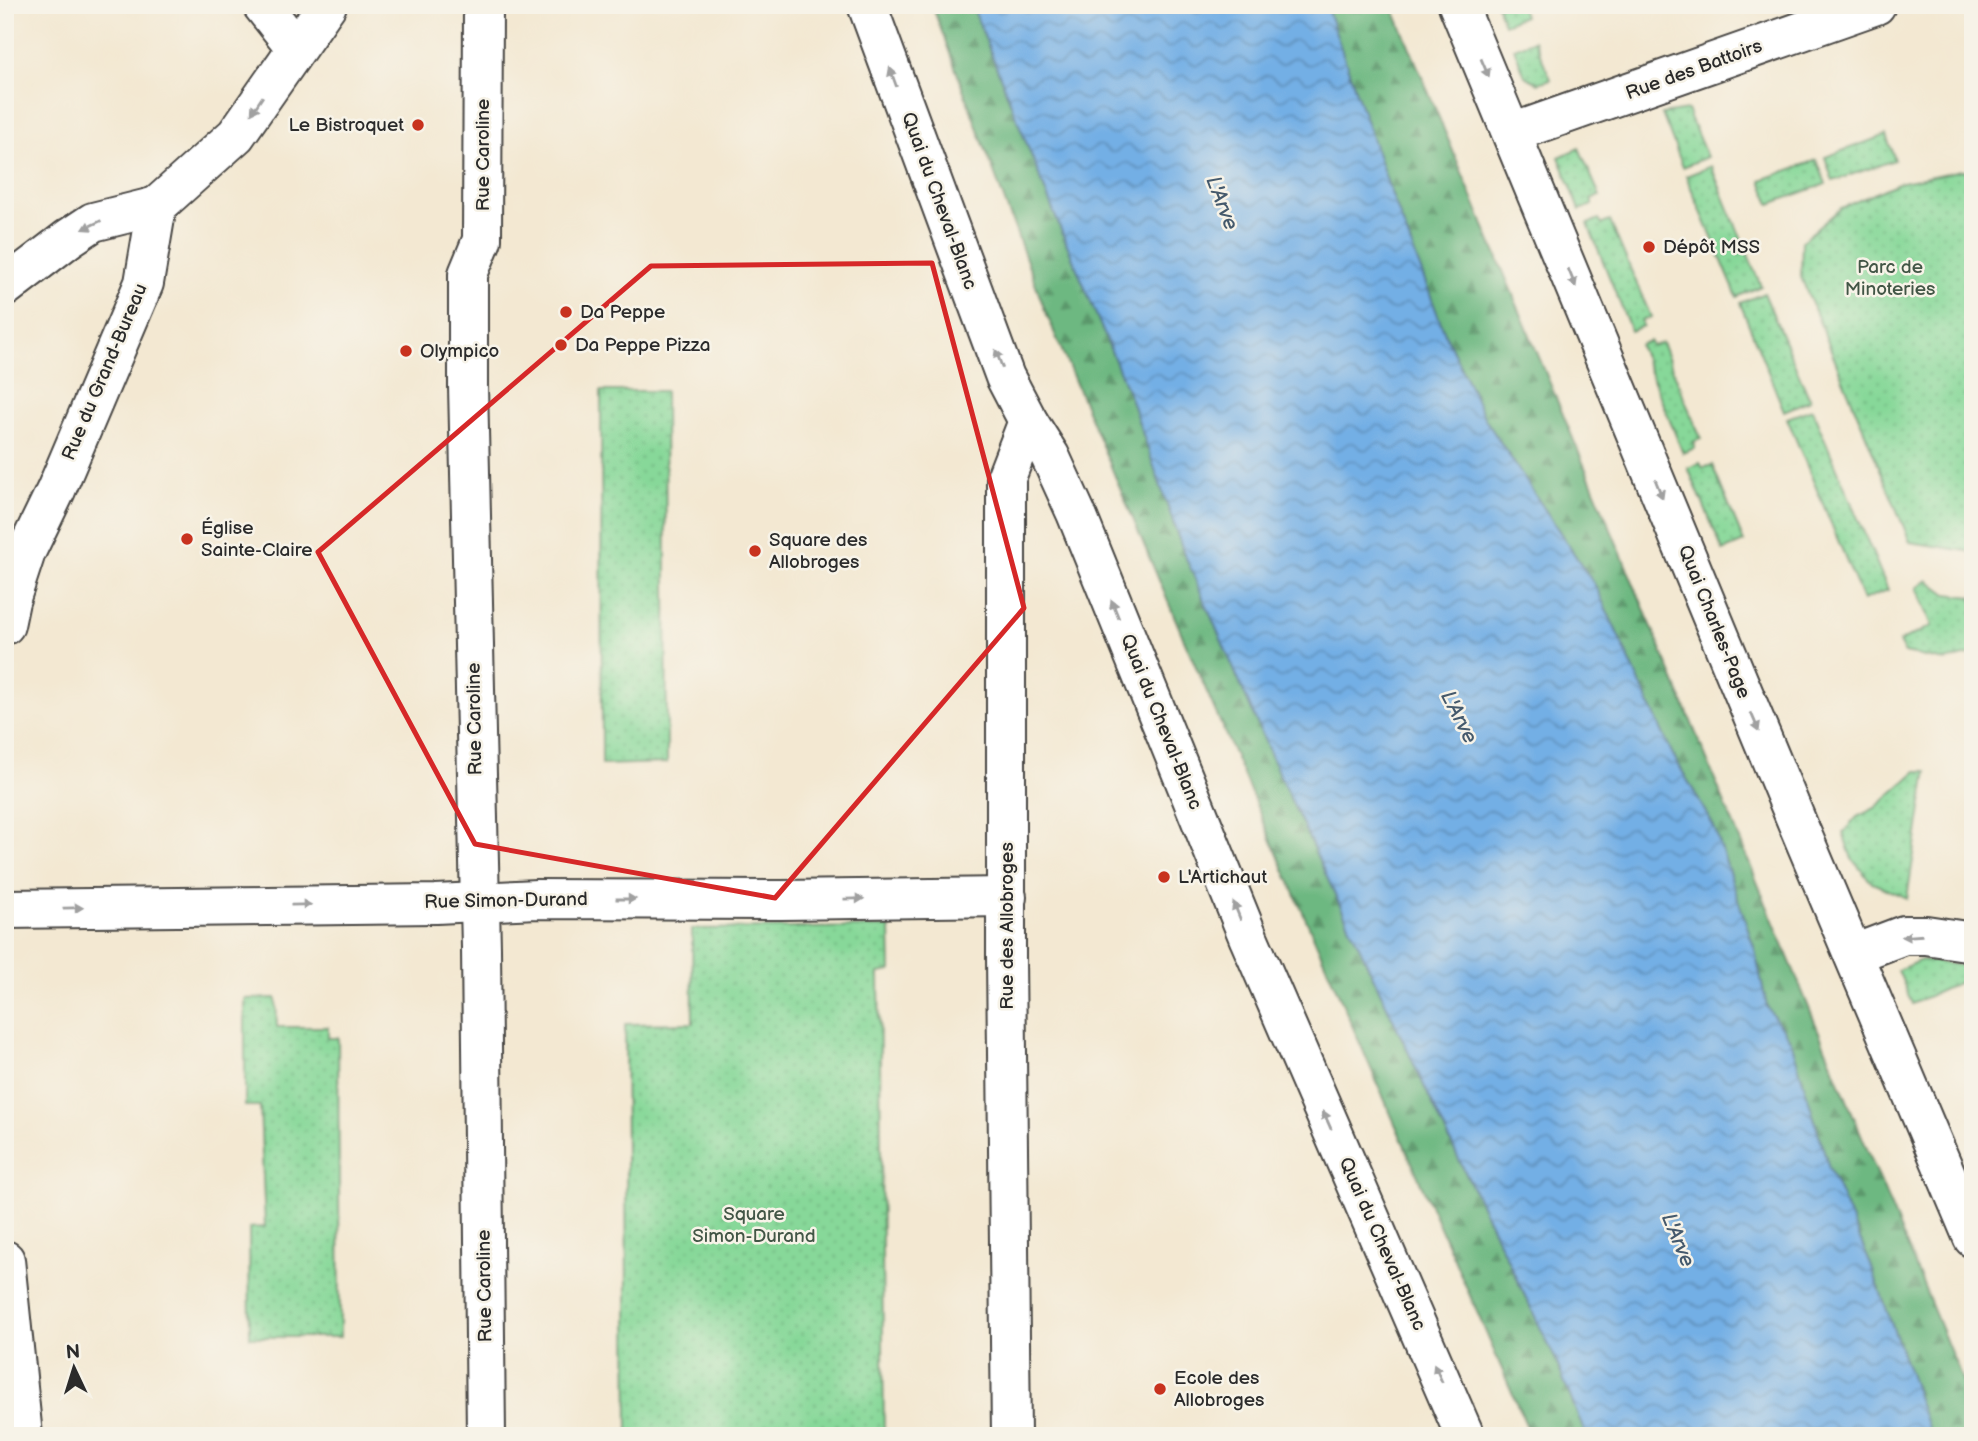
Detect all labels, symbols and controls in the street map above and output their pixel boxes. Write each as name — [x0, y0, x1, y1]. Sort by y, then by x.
street label: Rue des Battoirs — [1623, 35, 1765, 105]
one-way arrow — [1479, 58, 1490, 79]
one-way arrow — [888, 67, 899, 88]
one-way arrow — [250, 96, 264, 114]
street label: Rue Caroline — [472, 99, 495, 211]
street label: Quai du Cheval-Blanc — [896, 109, 982, 293]
place label: Le Bistroquet — [288, 114, 404, 137]
marker: Le Bistroquet — [410, 117, 426, 133]
water label: L'Arve — [1200, 172, 1244, 234]
one-way arrow — [82, 219, 102, 230]
place label: Dépôt MSS — [1663, 236, 1760, 259]
marker: Dépôt MSS — [1641, 239, 1657, 255]
park label: Parc de Minoteries — [1845, 256, 1935, 301]
one-way arrow — [1567, 268, 1578, 289]
street label: Rue du Grand-Bureau — [57, 280, 153, 464]
place label: Da Peppe — [580, 301, 665, 324]
marker: Da Peppe — [558, 304, 574, 320]
place label: Da Peppe Pizza — [575, 334, 710, 357]
marker: Da Peppe Pizza — [553, 337, 569, 353]
place label: Olympico — [420, 340, 499, 363]
marker: Olympico — [398, 343, 414, 359]
one-way arrow — [993, 349, 1004, 370]
one-way arrow — [1653, 478, 1664, 499]
place label: Église Sainte-Claire — [201, 516, 312, 562]
place label: Square des Allobroges — [769, 529, 867, 574]
marker: Église Sainte-Claire — [179, 531, 195, 547]
street label: Quai Charles-Page — [1673, 542, 1755, 702]
marker: Square des Allobroges — [747, 543, 763, 559]
one-way arrow — [1109, 599, 1121, 619]
street label: Quai du Cheval-Blanc — [1115, 631, 1207, 813]
street label: Rue Caroline — [463, 662, 487, 776]
water label: L'Arve — [1435, 686, 1483, 748]
one-way arrow — [1749, 711, 1760, 732]
street label: Rue des Allobroges — [996, 842, 1019, 1010]
place label: L'Artichaut — [1178, 866, 1267, 889]
marker: L'Artichaut — [1156, 869, 1172, 885]
street label: Rue Simon-Durand — [424, 888, 588, 914]
one-way arrow — [616, 893, 638, 905]
one-way arrow — [843, 893, 865, 905]
one-way arrow — [290, 899, 312, 911]
one-way arrow — [1232, 900, 1243, 921]
one-way arrow — [63, 902, 85, 914]
one-way arrow — [1901, 931, 1923, 942]
one-way arrow — [1321, 1109, 1332, 1130]
street label: Quai du Cheval-Blanc — [1333, 1154, 1431, 1334]
park label: Square Simon-Durand — [692, 1203, 816, 1248]
water label: L'Arve — [1656, 1209, 1700, 1271]
street label: Rue Caroline — [473, 1229, 497, 1343]
north arrow — [38, 1332, 108, 1402]
text: N — [65, 1341, 81, 1365]
one-way arrow — [1432, 1362, 1443, 1383]
place label: Ecole des Allobroges — [1174, 1367, 1264, 1412]
marker: Ecole des Allobroges — [1152, 1381, 1168, 1397]

